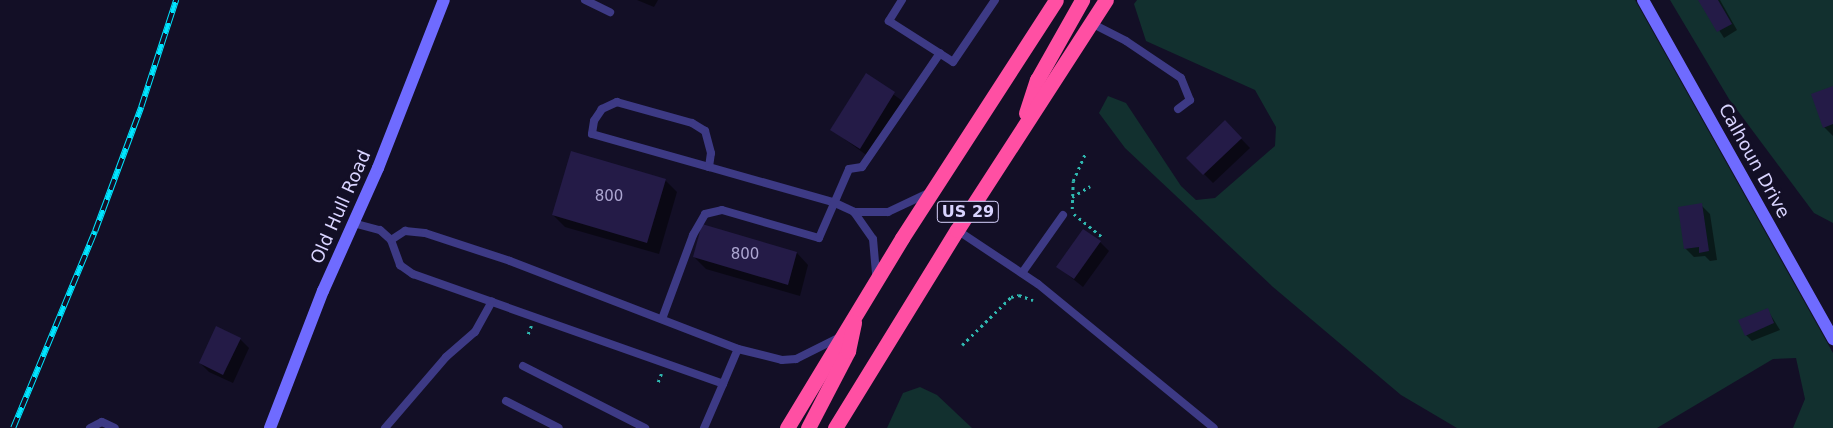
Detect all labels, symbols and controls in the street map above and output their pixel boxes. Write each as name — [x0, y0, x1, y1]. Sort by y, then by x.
street label: Calhoun Drive — [1714, 100, 1794, 222]
street label: Old Hull Road — [306, 147, 376, 267]
house number: 800 — [595, 188, 623, 206]
road number: US 29 — [937, 198, 999, 226]
house number: 800 — [731, 246, 759, 264]

